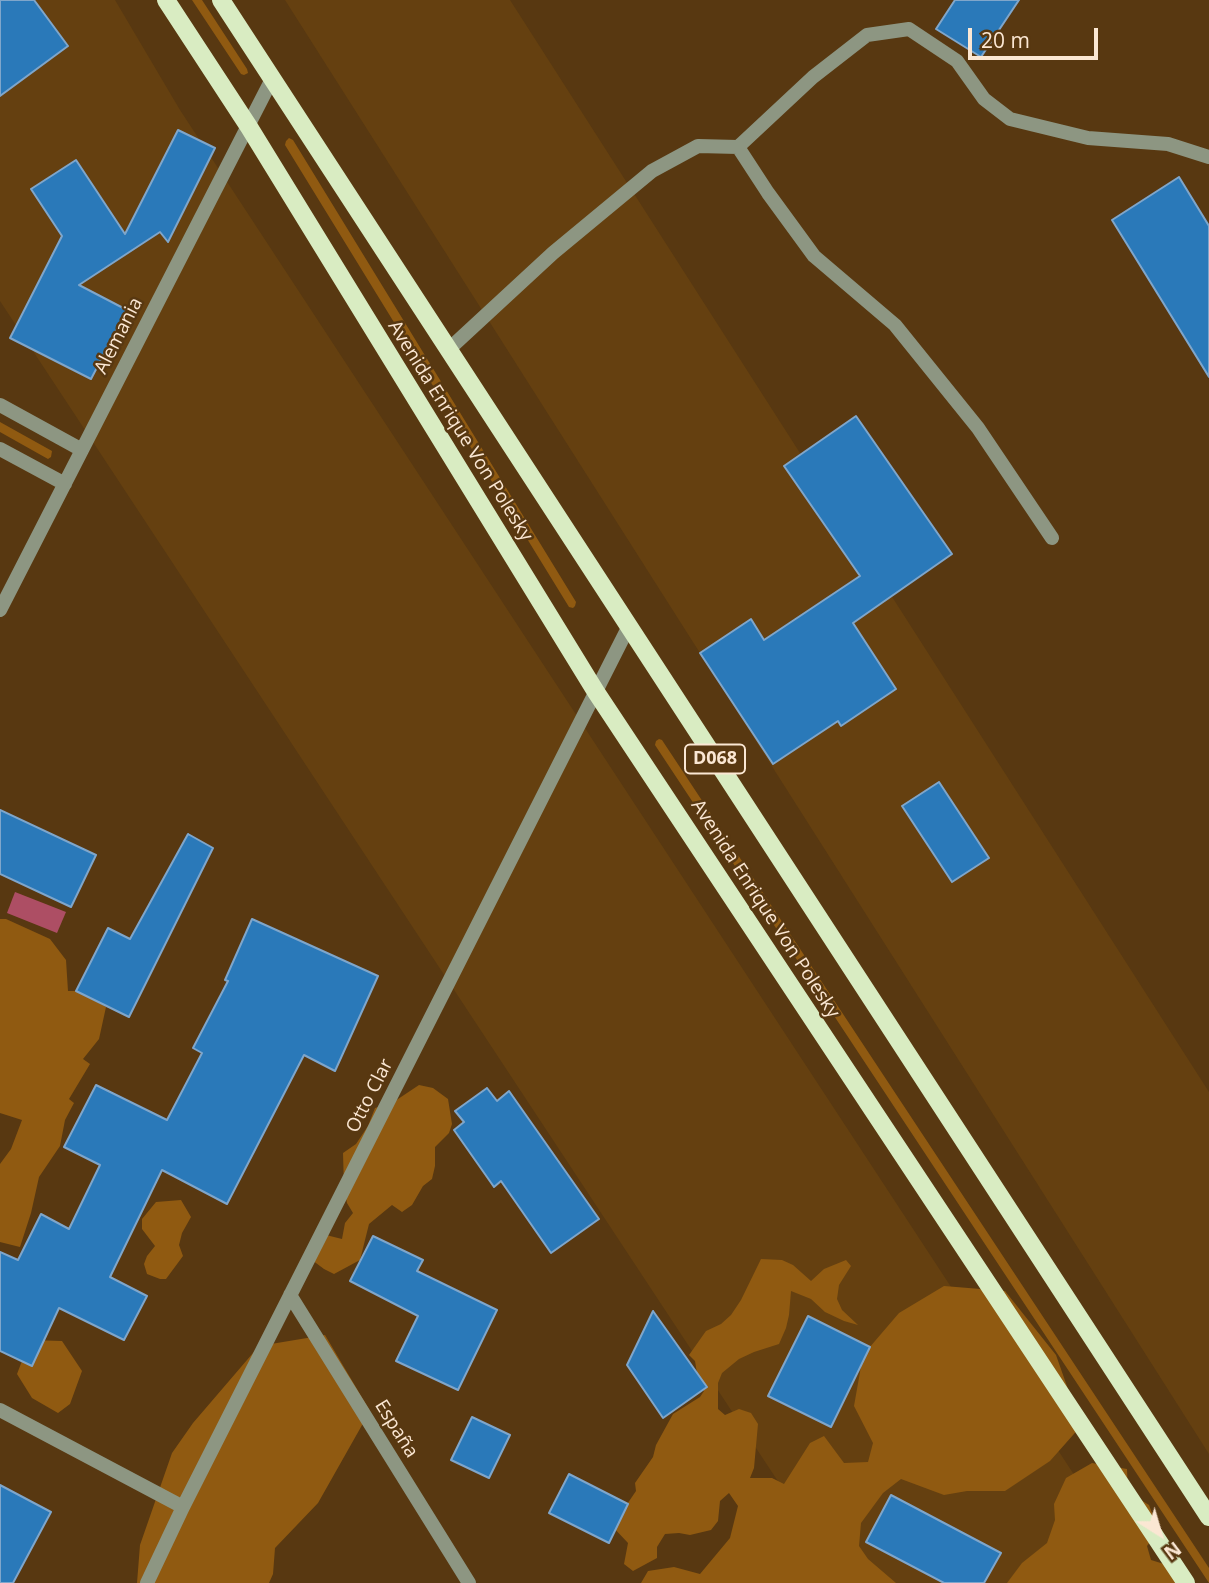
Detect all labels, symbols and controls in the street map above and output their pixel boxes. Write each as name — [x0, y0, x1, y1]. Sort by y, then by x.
scale bar — [971, 14, 1100, 58]
text: 20 m — [981, 26, 1030, 54]
street label: Alemania — [90, 294, 148, 378]
street label: Avenida Enrique Von Polesky — [383, 317, 537, 545]
road number: D068 — [685, 744, 745, 774]
street label: Avenida Enrique Von Polesky — [686, 796, 844, 1022]
street label: Otto Clar — [342, 1055, 398, 1137]
street label: España — [369, 1396, 423, 1462]
north arrow — [1125, 1499, 1195, 1569]
text: N — [1159, 1536, 1187, 1566]

